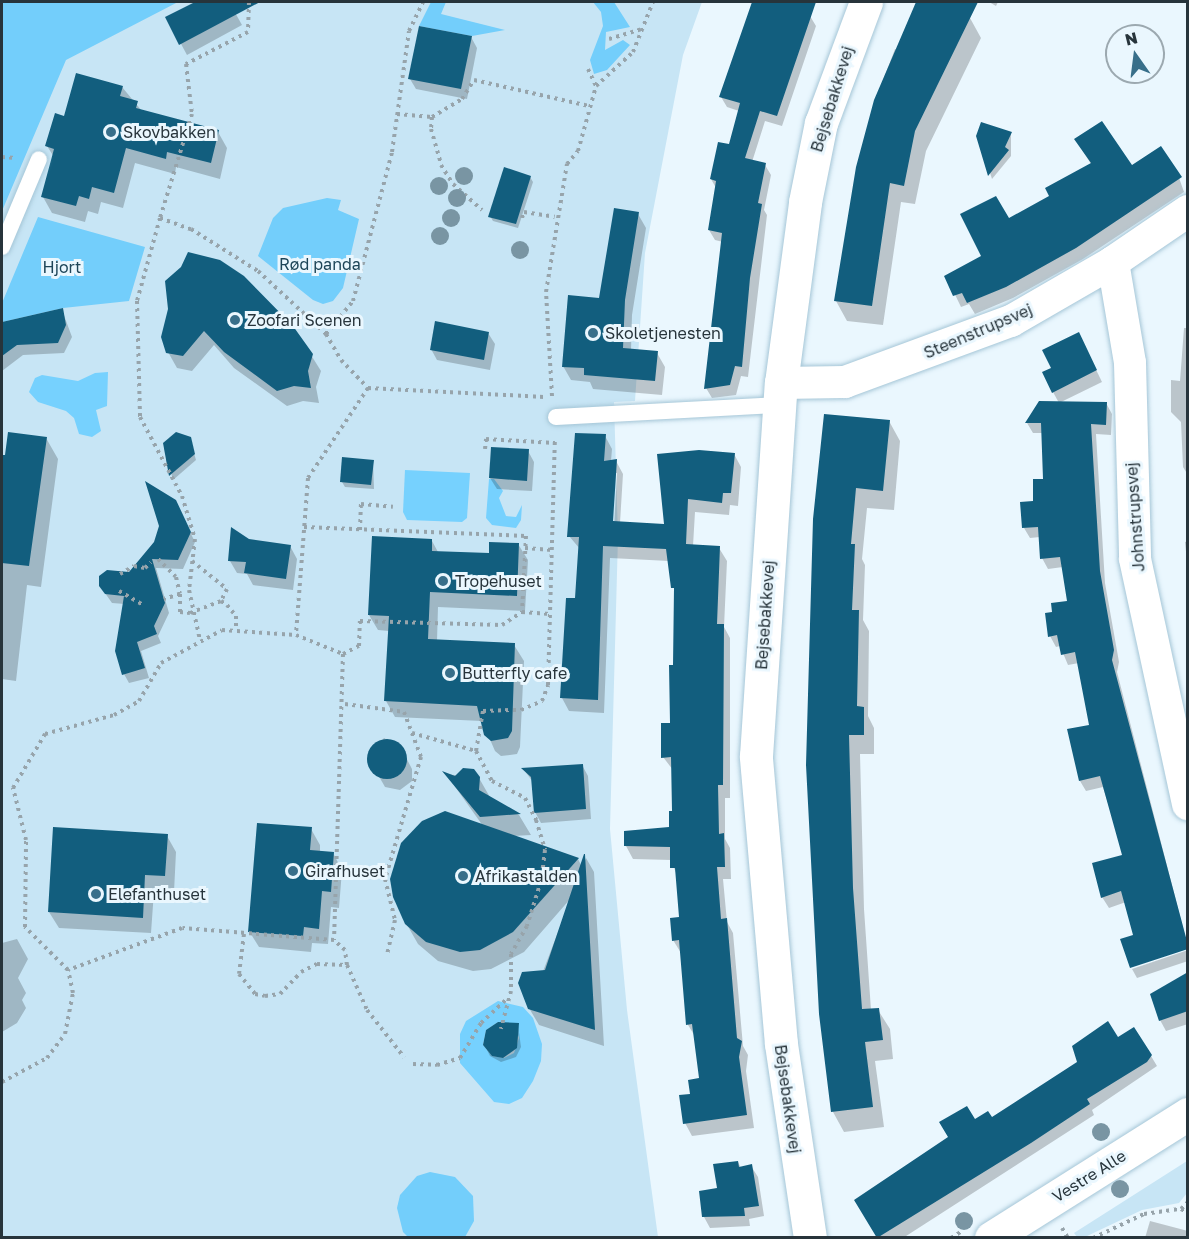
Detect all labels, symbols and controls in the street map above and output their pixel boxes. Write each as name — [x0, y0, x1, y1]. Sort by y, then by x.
north arrow — [1105, 24, 1165, 84]
text: N — [1123, 27, 1139, 50]
street label: Bejsebakkevej — [807, 44, 857, 154]
place label: Skovbakken — [123, 122, 216, 142]
marker: Skovbakken — [104, 125, 118, 139]
park label: Rød panda — [279, 254, 361, 274]
park label: Hjort — [42, 257, 82, 277]
street label: Steenstrupsvej — [921, 299, 1035, 363]
place label: Zoofari Scenen — [247, 310, 362, 330]
marker: Zoofari Scenen — [228, 313, 242, 327]
place label: Skoletjenesten — [605, 323, 721, 343]
marker: Skoletjenesten — [586, 326, 600, 340]
street label: Johnstrupsvej — [1122, 462, 1148, 572]
street label: Bejsebakkevej — [752, 560, 778, 670]
place label: Tropehuset — [455, 571, 542, 591]
marker: Tropehuset — [436, 574, 450, 588]
place label: Butterfly cafe — [462, 663, 567, 683]
marker: Butterfly cafe — [443, 666, 457, 680]
place label: Girafhuset — [305, 861, 385, 881]
marker: Girafhuset — [286, 864, 300, 878]
place label: Afrikastalden — [475, 866, 578, 886]
marker: Afrikastalden — [456, 869, 470, 883]
place label: Elefanthuset — [108, 884, 206, 904]
marker: Elefanthuset — [89, 887, 103, 901]
street label: Bejsebakkevej — [771, 1043, 805, 1155]
street label: Vestre Alle — [1049, 1146, 1129, 1206]

